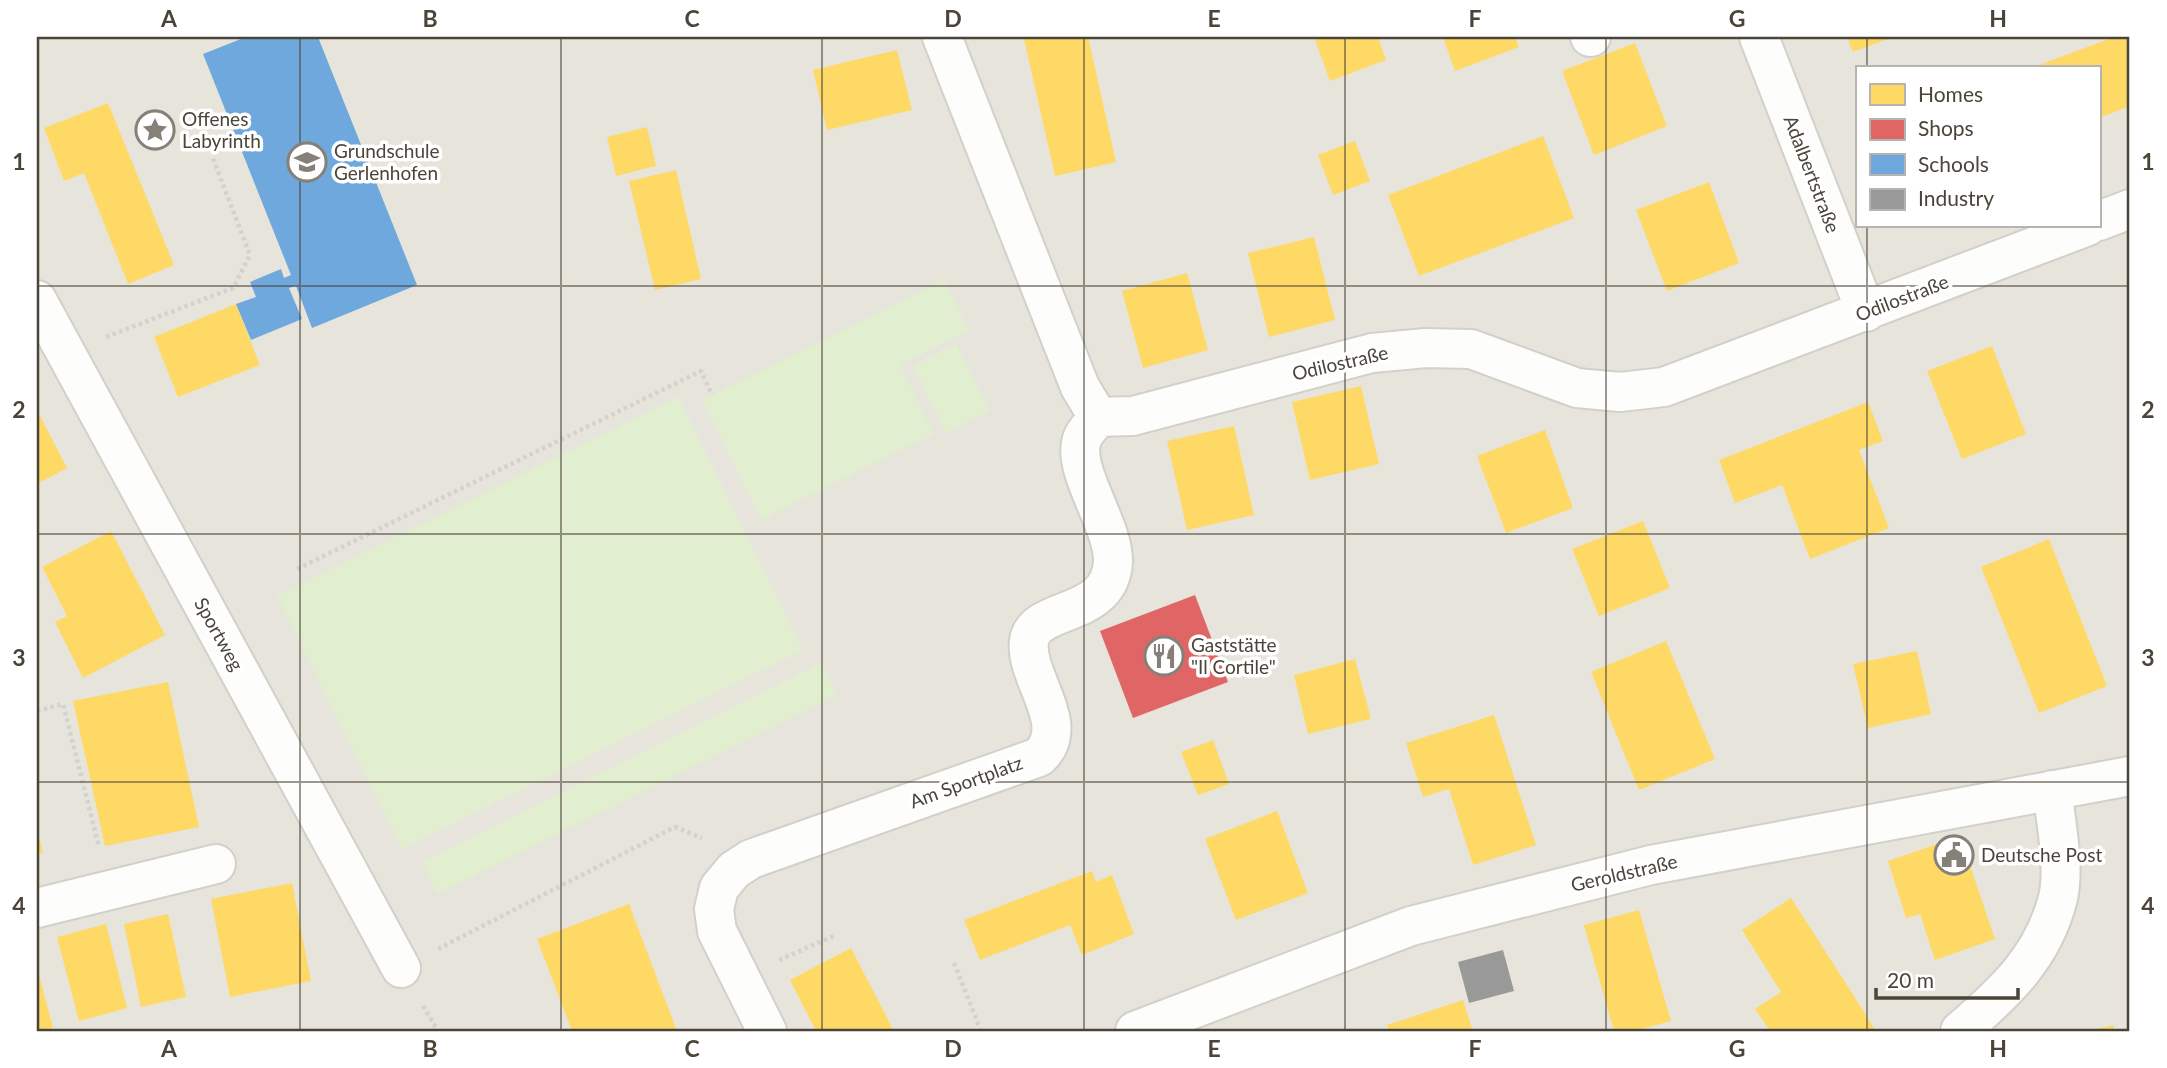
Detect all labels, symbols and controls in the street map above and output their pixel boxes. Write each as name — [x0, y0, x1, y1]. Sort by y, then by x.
text: A — [160, 4, 178, 32]
text: B — [422, 4, 438, 32]
text: C — [684, 4, 700, 32]
text: D — [944, 4, 962, 32]
text: E — [1207, 4, 1221, 32]
text: F — [1468, 4, 1482, 32]
text: G — [1729, 4, 1745, 32]
text: H — [1989, 4, 2007, 32]
legend — [1856, 66, 2100, 228]
text: Homes — [1918, 81, 1983, 106]
place label: Offenes Labyrinth — [182, 107, 261, 152]
place icon: Offenes Labyrinth — [134, 109, 176, 151]
street label: Adalbertstraße — [1780, 112, 1845, 236]
text: Shops — [1918, 115, 1974, 140]
place label: Grundschule Gerlenhofen — [334, 139, 440, 184]
school or university icon: Grundschule Gerlenhofen — [286, 141, 328, 183]
text: 1 — [12, 147, 26, 175]
text: 1 — [2141, 147, 2155, 175]
text: Schools — [1918, 151, 1989, 176]
text: Industry — [1918, 185, 1994, 210]
street label: Odilostraße — [1852, 269, 1952, 326]
street label: Odilostraße — [1290, 340, 1390, 385]
text: 2 — [12, 395, 26, 423]
text: 2 — [2141, 395, 2155, 423]
street label: Sportweg — [190, 593, 249, 674]
place label: Gaststätte "Il Cortile" — [1191, 633, 1277, 678]
restaurant icon: Gaststätte "Il Cortile" — [1143, 635, 1185, 677]
text: 3 — [12, 643, 26, 671]
text: 3 — [2141, 643, 2155, 671]
street label: Am Sportplatz — [906, 750, 1025, 813]
public building icon: Deutsche Post — [1933, 834, 1975, 876]
place label: Deutsche Post — [1981, 843, 2102, 866]
street label: Geroldstraße — [1568, 849, 1679, 896]
text: 4 — [12, 891, 26, 919]
text: 4 — [2141, 891, 2155, 919]
scale bar — [1876, 956, 2018, 1000]
text: 20 m — [1887, 967, 1934, 992]
text: A — [160, 1034, 178, 1062]
text: B — [422, 1034, 438, 1062]
text: C — [684, 1034, 700, 1062]
text: D — [944, 1034, 962, 1062]
text: E — [1207, 1034, 1221, 1062]
text: F — [1468, 1034, 1482, 1062]
text: G — [1729, 1034, 1745, 1062]
text: H — [1989, 1034, 2007, 1062]

